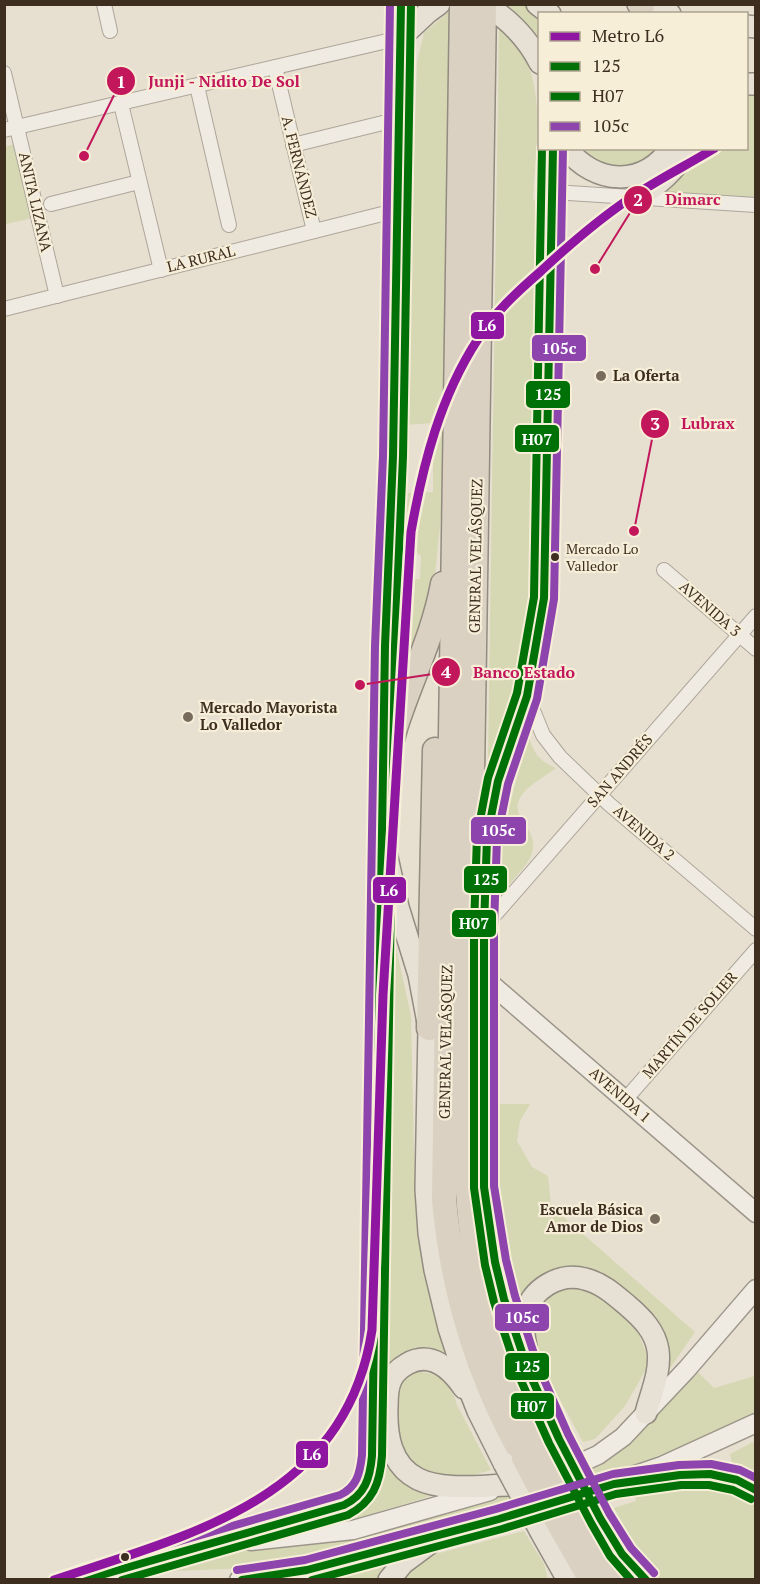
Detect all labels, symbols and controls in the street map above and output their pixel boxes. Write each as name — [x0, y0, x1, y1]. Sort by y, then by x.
legend — [538, 12, 748, 150]
text: Metro L6 — [592, 23, 664, 47]
text: 125 — [592, 53, 621, 77]
callout: Junji - Nidito De Sol — [106, 64, 312, 98]
text: 1 — [116, 69, 126, 93]
text: Junji - Nidito De Sol — [148, 70, 300, 92]
text: H07 — [592, 83, 624, 107]
text: 105c — [592, 113, 629, 137]
street label: A. FERNÁNDEZ — [278, 114, 322, 220]
street label: ANITA LIZANA — [15, 150, 57, 254]
callout: Dimarc — [623, 183, 733, 217]
text: 2 — [633, 187, 643, 211]
text: Dimarc — [665, 188, 721, 210]
street label: LA RURAL — [165, 240, 237, 276]
line badge: L6 — [470, 311, 505, 340]
text: L6 — [478, 314, 496, 336]
line badge: 105c — [531, 334, 587, 362]
text: 105c — [542, 337, 577, 359]
place label: La Oferta — [613, 365, 680, 385]
marker: La Oferta — [594, 369, 608, 383]
line badge: 125 — [525, 380, 571, 409]
text: 125 — [534, 383, 562, 405]
callout: Lubrax — [640, 407, 747, 441]
text: 3 — [650, 411, 660, 435]
text: Lubrax — [681, 412, 735, 434]
line badge: H07 — [514, 424, 560, 453]
text: H07 — [522, 428, 552, 450]
street label: GENERAL VELÁSQUEZ — [464, 479, 486, 633]
place label: Mercado Lo Valledor — [566, 539, 639, 575]
marker: Mercado Lo Valledor — [549, 551, 561, 563]
street label: AVENIDA 3 — [676, 576, 746, 641]
callout: Banco Estado — [431, 655, 587, 689]
text: 4 — [441, 659, 452, 683]
text: Banco Estado — [473, 661, 576, 683]
place label: Mercado Mayorista Lo Valledor — [200, 697, 338, 734]
marker: Mercado Mayorista Lo Valledor — [181, 710, 195, 724]
street label: SAN ANDRÉS — [582, 730, 657, 811]
street label: AVENIDA 2 — [610, 800, 680, 865]
line badge: 105c — [470, 816, 527, 845]
text: 105c — [481, 819, 516, 841]
line badge: 125 — [463, 865, 508, 894]
text: 125 — [472, 868, 500, 890]
line badge: L6 — [372, 876, 407, 904]
text: L6 — [380, 879, 398, 901]
line badge: H07 — [451, 909, 497, 938]
text: H07 — [459, 912, 489, 934]
street label: GENERAL VELÁSQUEZ — [434, 965, 456, 1119]
street label: MARTÍN DE SOLIER — [637, 966, 741, 1082]
street label: AVENIDA 1 — [586, 1062, 656, 1127]
place label: Escuela Básica Amor de Dios — [540, 1199, 644, 1236]
marker: Escuela Básica Amor de Dios — [648, 1212, 662, 1226]
line badge: 105c — [494, 1303, 550, 1332]
text: 105c — [505, 1306, 540, 1328]
line badge: 125 — [504, 1352, 550, 1381]
text: 125 — [513, 1355, 541, 1377]
line badge: H07 — [510, 1392, 555, 1420]
text: H07 — [517, 1395, 547, 1417]
line badge: L6 — [295, 1440, 329, 1469]
text: L6 — [303, 1443, 321, 1465]
unlabelled marker — [119, 1551, 131, 1563]

